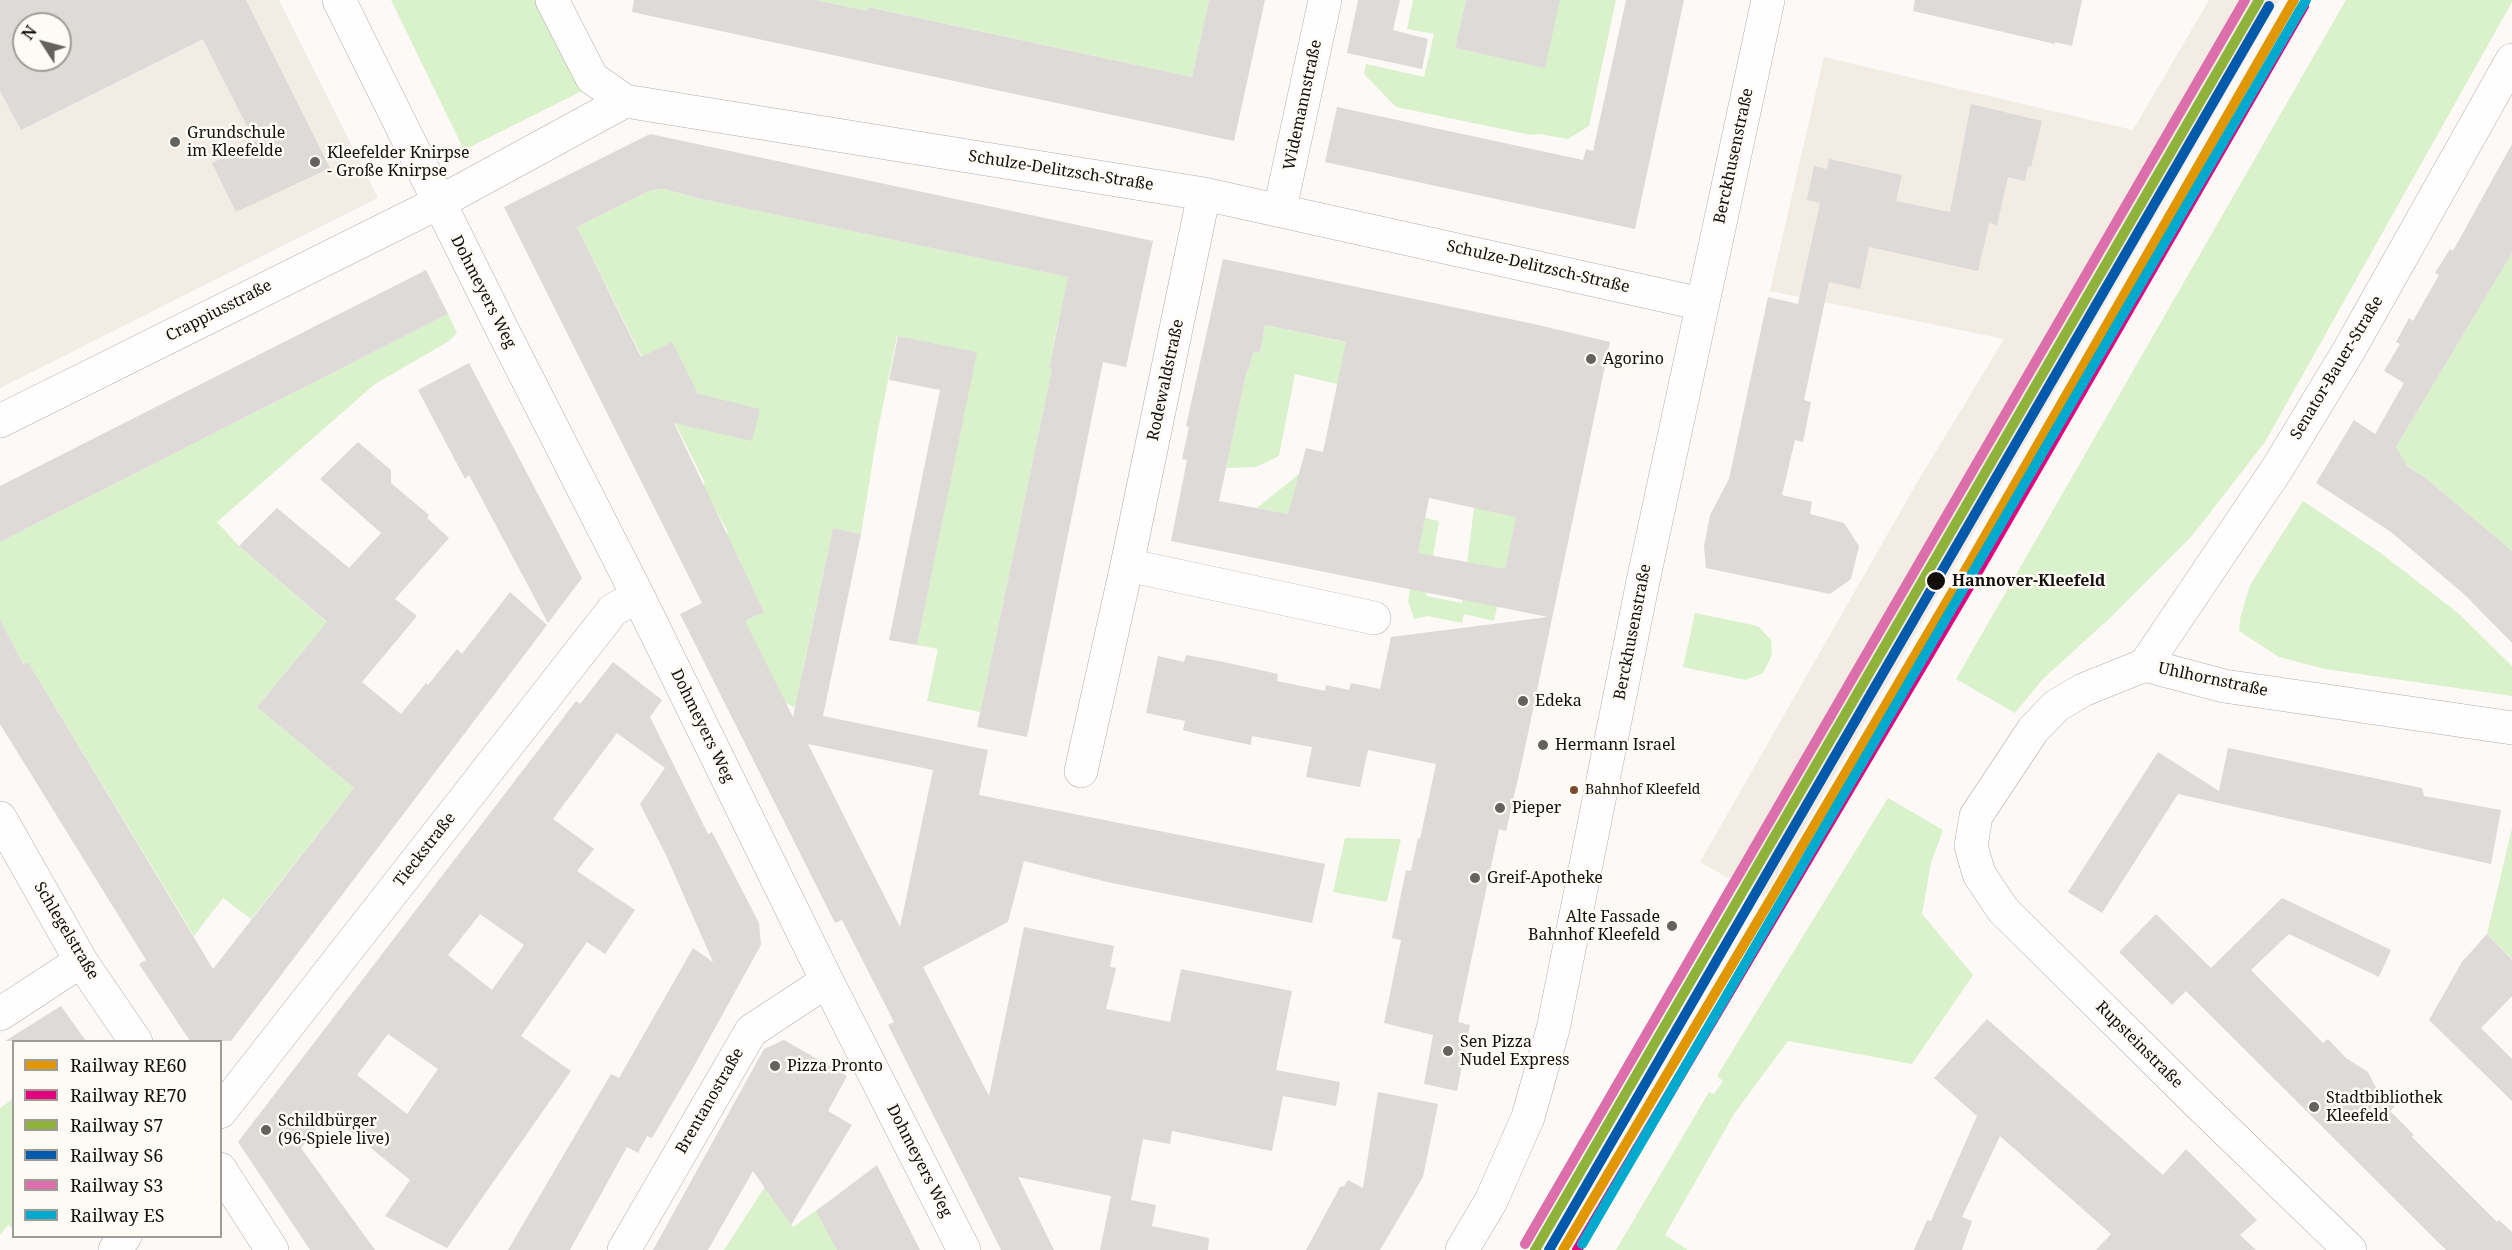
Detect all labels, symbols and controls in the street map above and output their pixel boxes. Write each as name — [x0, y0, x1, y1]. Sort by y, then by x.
north arrow — [12, 12, 72, 72]
text: N — [16, 21, 42, 44]
street label: Widemannstraße — [1280, 38, 1326, 172]
street label: Berckhusenstraße — [1710, 86, 1758, 226]
place label: Grundschule im Kleefelde — [187, 123, 285, 161]
marker: Grundschule im Kleefelde — [168, 135, 182, 149]
place label: Kleefelder Knirpse - Große Knirpse — [327, 143, 470, 181]
street label: Schulze-Delitzsch-Straße — [967, 147, 1155, 195]
marker: Kleefelder Knirpse - Große Knirpse — [308, 155, 322, 169]
street label: Dohmeyers Weg — [446, 232, 520, 352]
street label: Schulze-Delitzsch-Straße — [1445, 237, 1631, 297]
street label: Crappiusstraße — [163, 276, 275, 346]
street label: Senator-Bauer-Straße — [2287, 293, 2387, 443]
street label: Rodewaldstraße — [1144, 318, 1188, 442]
place label: Agorino — [1603, 349, 1664, 369]
marker: Agorino — [1584, 352, 1598, 366]
street label: Berckhusenstraße — [1610, 562, 1656, 702]
marker: Hannover-Kleefeld — [1925, 570, 1947, 592]
place label: Hannover-Kleefeld — [1952, 571, 2105, 591]
street label: Uhlhornstraße — [2156, 659, 2270, 701]
street label: Dohmeyers Weg — [666, 666, 738, 786]
place label: Edeka — [1535, 691, 1582, 711]
marker: Edeka — [1516, 694, 1530, 708]
place label: Hermann Israel — [1555, 735, 1676, 755]
marker: Hermann Israel — [1536, 738, 1550, 752]
place label: Bahnhof Kleefeld — [1585, 782, 1700, 798]
marker: Bahnhof Kleefeld — [1568, 784, 1580, 796]
place label: Pieper — [1512, 798, 1561, 818]
marker: Pieper — [1493, 801, 1507, 815]
street label: Tieckstraße — [390, 809, 460, 891]
place label: Greif-Apotheke — [1487, 868, 1603, 888]
marker: Greif-Apotheke — [1468, 871, 1482, 885]
street label: Schlegelstraße — [29, 879, 103, 983]
place label: Alte Fassade Bahnhof Kleefeld — [1528, 907, 1660, 945]
marker: Alte Fassade Bahnhof Kleefeld — [1665, 919, 1679, 933]
street label: Rupsteinstraße — [2091, 997, 2187, 1093]
place label: Sen Pizza Nudel Express — [1460, 1032, 1569, 1070]
legend — [12, 1040, 222, 1238]
marker: Sen Pizza Nudel Express — [1441, 1044, 1455, 1058]
street label: Brentanostraße — [672, 1045, 748, 1157]
text: Railway RE60 — [70, 1053, 187, 1077]
place label: Pizza Pronto — [787, 1056, 883, 1076]
marker: Pizza Pronto — [768, 1059, 782, 1073]
text: Railway RE70 — [70, 1083, 187, 1107]
place label: Stadtbibliothek Kleefeld — [2326, 1088, 2443, 1126]
marker: Stadtbibliothek Kleefeld — [2307, 1100, 2321, 1114]
street label: Dohmeyers Weg — [882, 1101, 956, 1221]
place label: Schildbürger (96-Spiele live) — [278, 1111, 390, 1149]
text: Railway S7 — [70, 1113, 163, 1137]
marker: Schildbürger (96-Spiele live) — [259, 1123, 273, 1137]
text: Railway S6 — [70, 1143, 163, 1167]
text: Railway S3 — [70, 1173, 163, 1197]
text: Railway ES — [70, 1203, 164, 1227]

